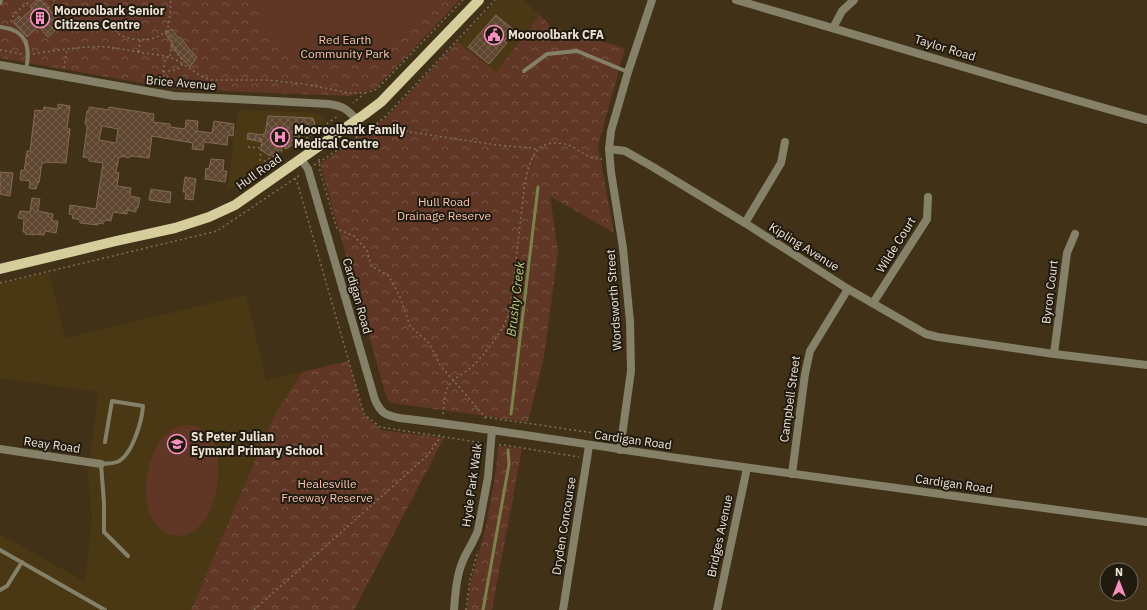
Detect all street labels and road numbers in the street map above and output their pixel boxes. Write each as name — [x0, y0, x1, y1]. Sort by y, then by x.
street label: Taylor Road — [913, 31, 978, 64]
street label: Brice Avenue — [145, 72, 217, 93]
street label: Hull Road — [233, 150, 284, 193]
street label: Wilde Court — [873, 214, 919, 275]
street label: Kipling Avenue — [766, 219, 842, 274]
street label: Wordsworth Street — [602, 249, 625, 351]
street label: Cardigan Road — [340, 256, 375, 335]
street label: Byron Court — [1038, 259, 1061, 325]
street label: Campbell Street — [776, 355, 803, 443]
street label: Cardigan Road — [593, 427, 673, 452]
street label: Reay Road — [23, 433, 81, 456]
street label: Hyde Park Walk — [458, 441, 485, 528]
street label: Cardigan Road — [914, 471, 994, 496]
street label: Dryden Concourse — [548, 475, 579, 576]
street label: Bridges Avenue — [703, 493, 736, 578]

